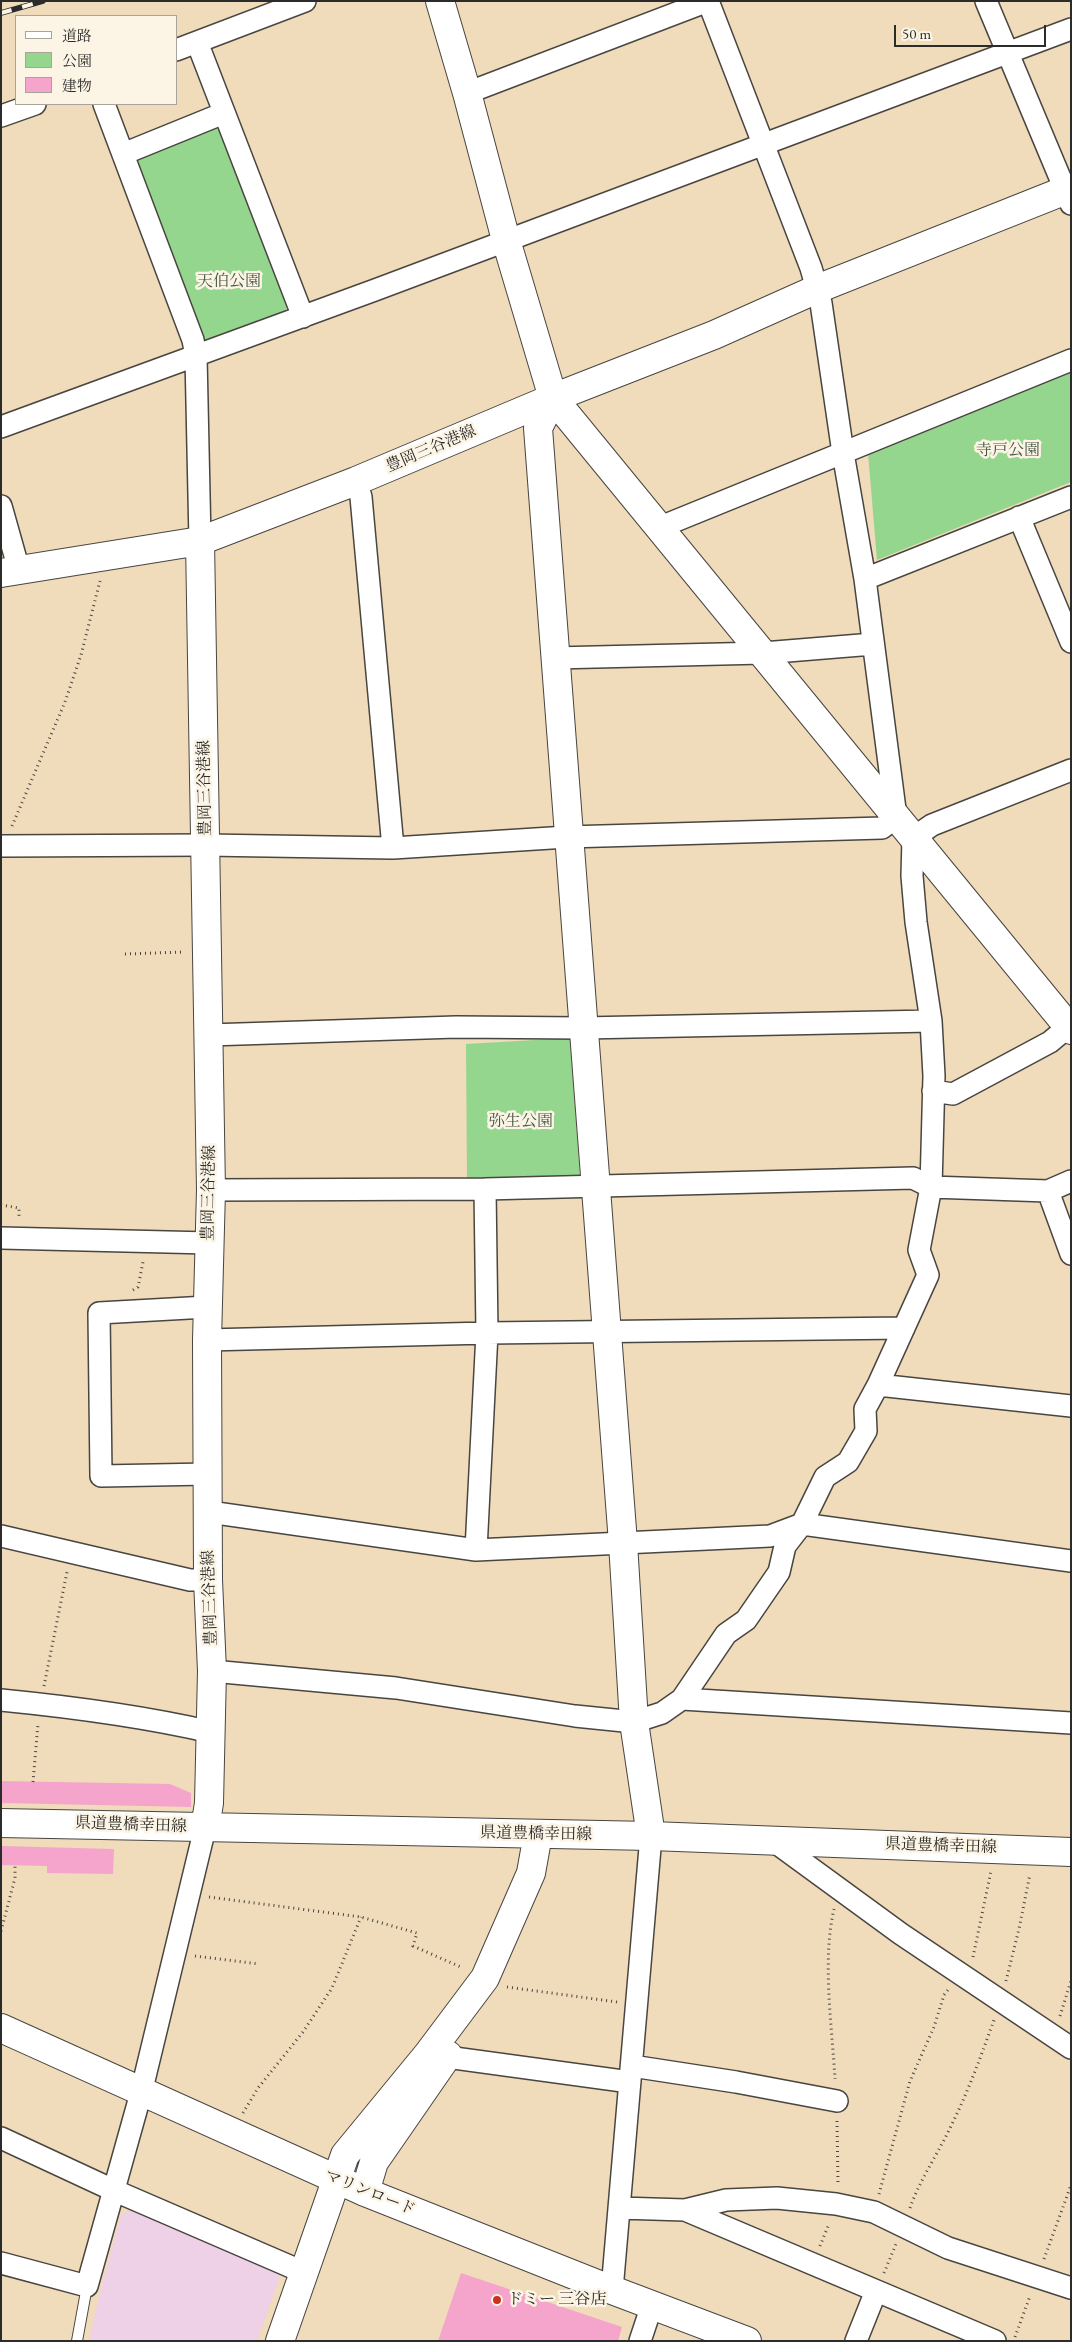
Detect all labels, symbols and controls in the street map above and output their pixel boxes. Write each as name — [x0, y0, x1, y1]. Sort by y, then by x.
legend — [15, 15, 178, 105]
scale bar — [897, 15, 1050, 47]
text: 50 m — [902, 24, 931, 43]
text: 道路 — [62, 26, 92, 45]
text: 公園 — [62, 51, 92, 70]
text: 建物 — [62, 76, 92, 95]
park label: 天伯公園 — [197, 272, 261, 292]
street label: 豊岡三谷港線 — [383, 421, 479, 477]
park label: 寺戸公園 — [976, 441, 1040, 461]
street label: 豊岡三谷港線 — [195, 740, 215, 836]
park label: 弥生公園 — [489, 1112, 553, 1132]
street label: 豊岡三谷港線 — [199, 1145, 219, 1241]
street label: 豊岡三谷港線 — [199, 1550, 221, 1646]
street label: 県道豊橋幸田線 — [75, 1813, 187, 1837]
street label: 県道豊橋幸田線 — [480, 1823, 592, 1845]
street label: 県道豊橋幸田線 — [885, 1834, 997, 1858]
street label: マリンロード — [322, 2166, 418, 2220]
place label: ドミー 三谷店 — [507, 2290, 606, 2310]
marker: ドミー 三谷店 — [491, 2294, 503, 2306]

